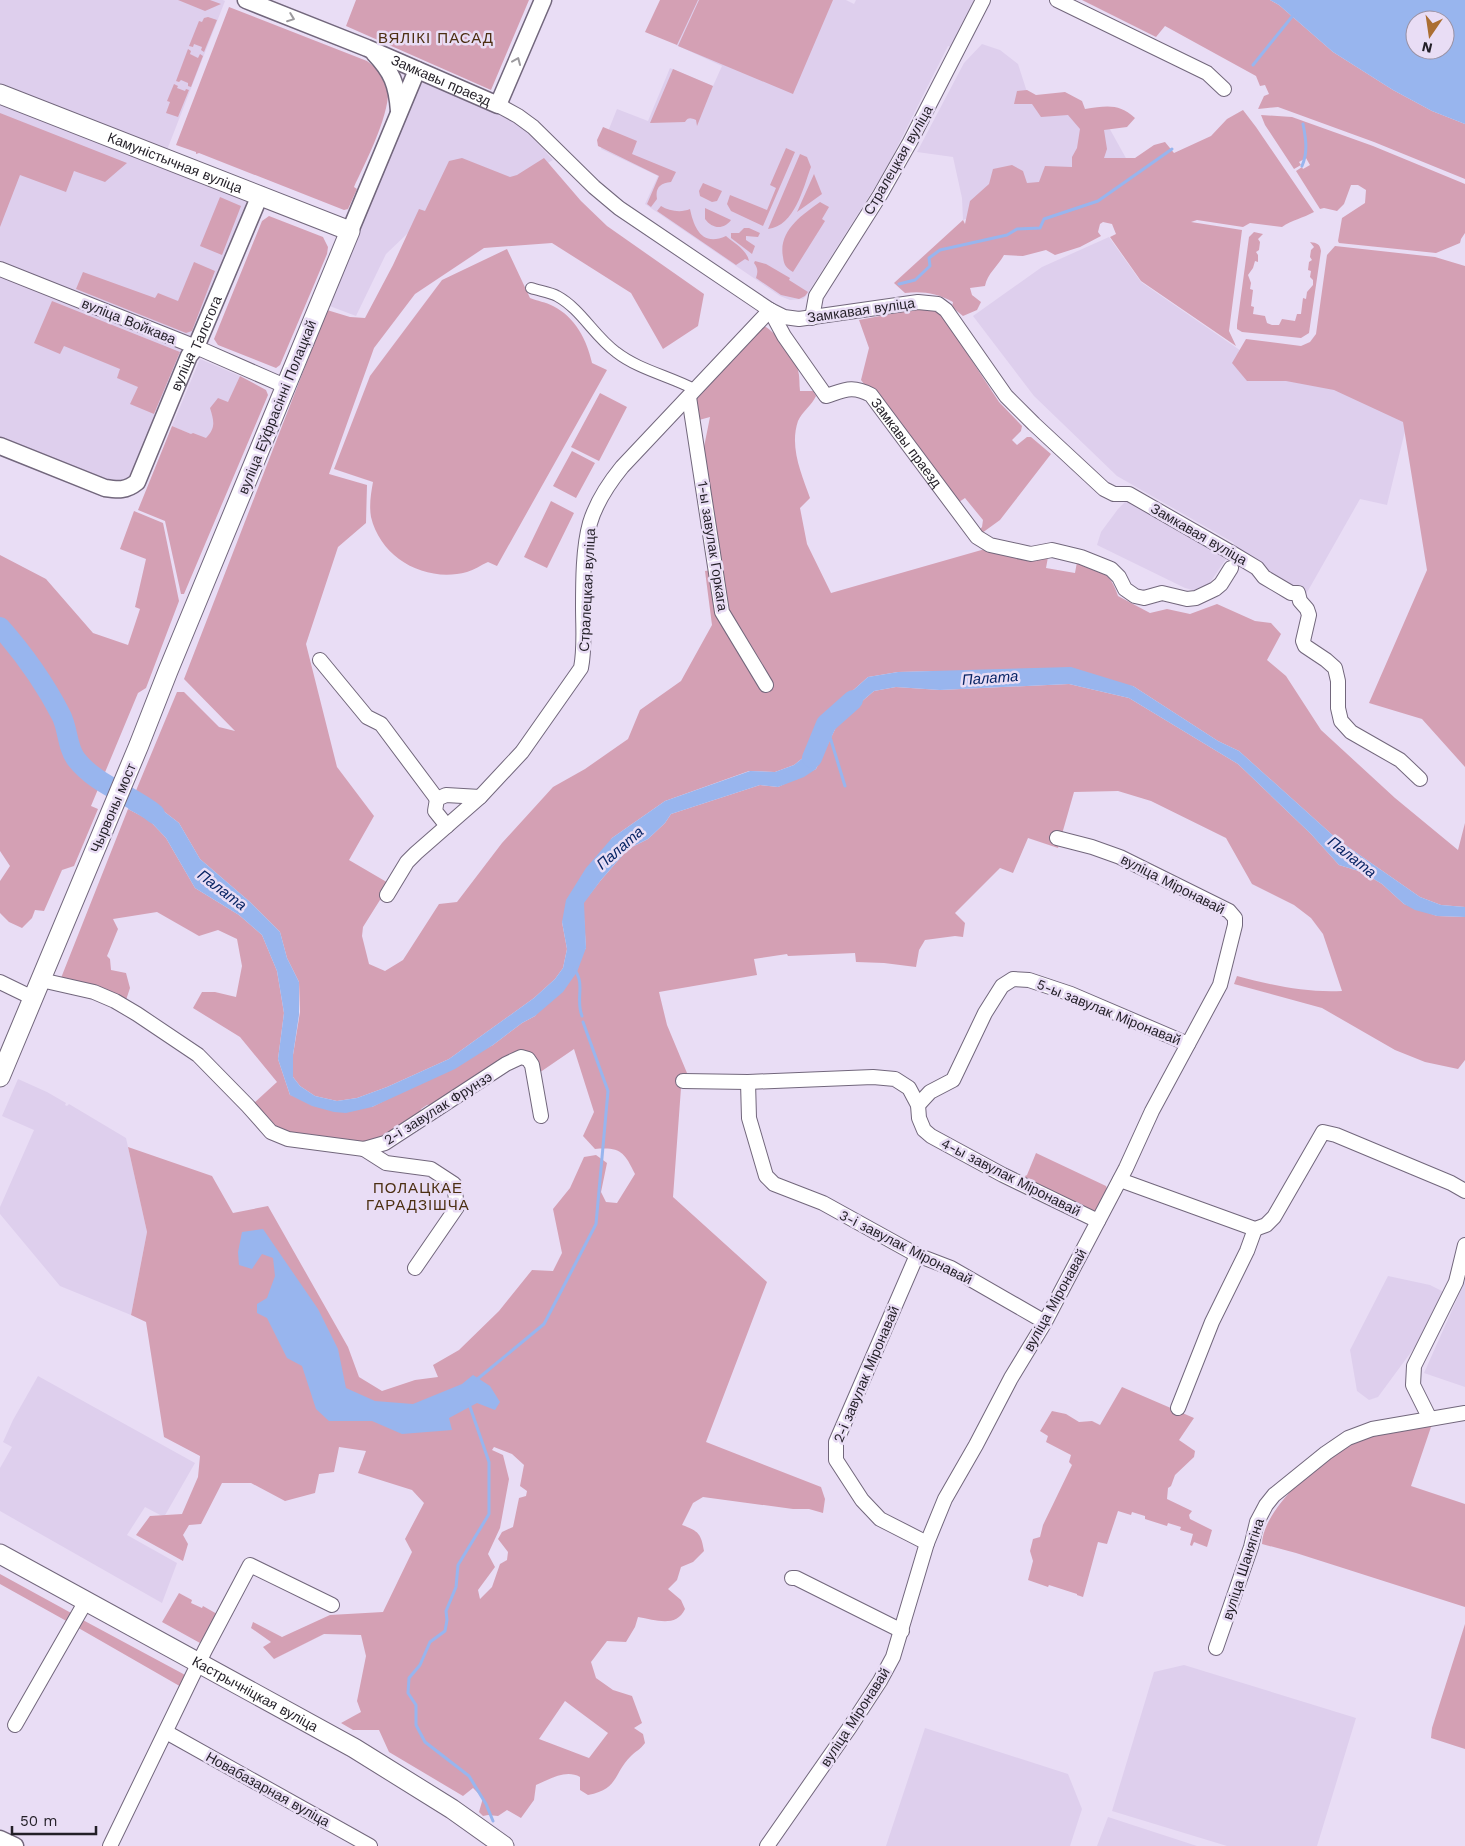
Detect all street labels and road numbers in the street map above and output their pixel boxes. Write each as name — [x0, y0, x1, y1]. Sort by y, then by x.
street label: Замкавы праезд — [389, 51, 494, 109]
street label: Стралецкая вуліца — [860, 102, 936, 218]
street label: Камуністычная вуліца — [105, 129, 245, 196]
street label: вуліца Талстога — [168, 293, 225, 393]
street label: вуліца Войкава — [80, 295, 179, 347]
street label: Замкавая вуліца — [806, 295, 916, 325]
street label: вуліца Еўфрасінні Полацкай — [235, 318, 319, 496]
street label: Замкавы праезд — [868, 395, 945, 490]
street label: 1-ы завулак Горкага — [695, 480, 731, 612]
street label: Замкавая вуліца — [1148, 500, 1250, 568]
street label: Стралецкая вуліца — [576, 528, 598, 652]
street label: Чырвоны мост — [87, 760, 139, 855]
street label: вуліца Міронавай — [1118, 851, 1228, 917]
street label: 5-ы завулак Міронавай — [1035, 976, 1183, 1048]
street label: 2-і завулак Фрунзэ — [381, 1068, 495, 1148]
street label: 4-ы завулак Міронавай — [939, 1135, 1083, 1219]
street label: 3-і завулак Міронавай — [837, 1207, 975, 1287]
street label: вуліца Міронавай — [1020, 1246, 1090, 1354]
street label: 2-і завулак Міронавай — [830, 1303, 902, 1445]
street label: вуліца Шанягіна — [1219, 1516, 1267, 1622]
street label: Кастрычніцкая вуліца — [190, 1653, 321, 1735]
street label: вуліца Міронавай — [817, 1665, 893, 1769]
street label: Новабазарная вуліца — [203, 1748, 333, 1830]

